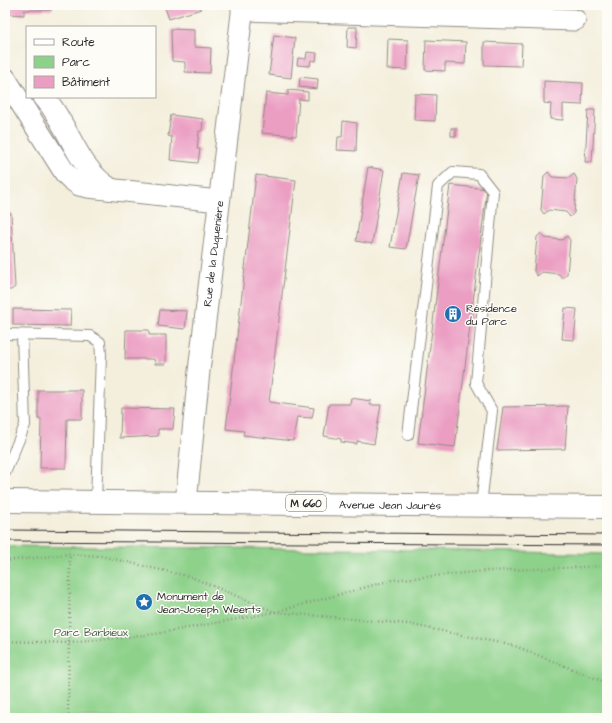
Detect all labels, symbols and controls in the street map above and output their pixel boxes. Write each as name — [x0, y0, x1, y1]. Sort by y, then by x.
legend — [26, 26, 156, 98]
text: Route — [62, 34, 95, 51]
text: Parc — [62, 54, 90, 71]
text: Bâtiment — [62, 74, 110, 91]
street label: Rue de la Duquenière — [200, 200, 227, 307]
place label: Résidence du Parc — [466, 301, 517, 329]
building icon: Résidence du Parc — [443, 304, 463, 324]
road number: M 660 — [286, 495, 326, 511]
street label: Avenue Jean Jaurès — [339, 497, 442, 513]
place label: Monument de Jean-Joseph Weerts — [157, 589, 262, 617]
place icon: Monument de Jean-Joseph Weerts — [134, 592, 154, 612]
park label: Parc Barbieux — [54, 625, 129, 640]

